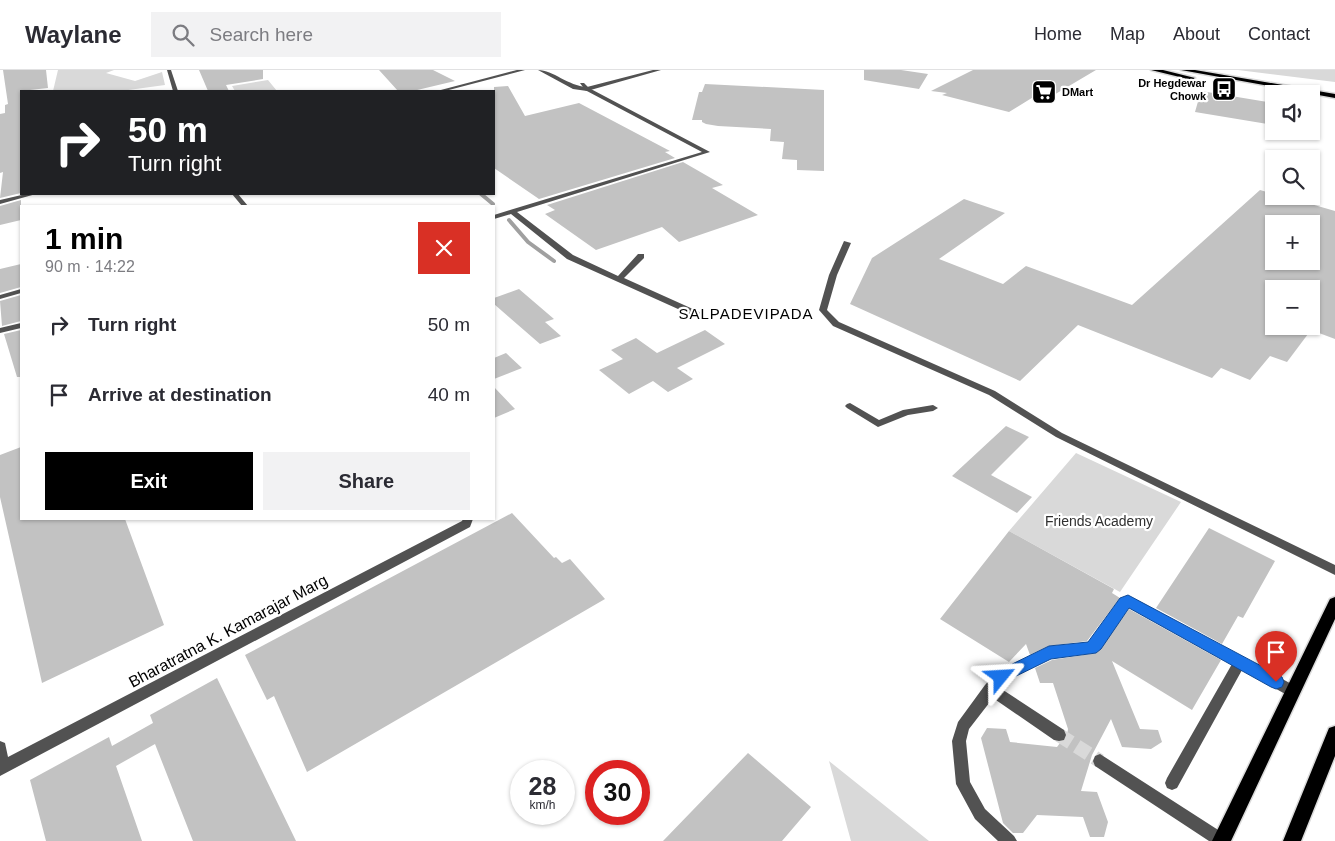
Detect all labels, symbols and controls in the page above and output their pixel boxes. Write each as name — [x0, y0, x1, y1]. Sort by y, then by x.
search box — [151, 12, 501, 57]
text: Waylane — [25, 21, 121, 48]
icon: search — [169, 21, 197, 49]
text: Search here — [209, 24, 313, 45]
text: Home — [1034, 24, 1082, 44]
text: Map — [1110, 24, 1145, 44]
text: About — [1173, 24, 1220, 44]
text: Contact — [1248, 24, 1310, 44]
bus stop icon: Dr Hegdewar Chowk — [1211, 76, 1237, 102]
place label: Dr Hegdewar Chowk — [1138, 77, 1207, 102]
supermarket icon: DMart — [1031, 79, 1057, 105]
map controls — [1265, 85, 1320, 335]
button: sound — [1265, 85, 1320, 140]
place label: DMart — [1062, 86, 1094, 98]
icon: right — [45, 110, 110, 175]
text: 50 m — [128, 110, 208, 149]
button: search — [1265, 150, 1320, 205]
text: Turn right — [128, 151, 221, 176]
button: + — [1265, 215, 1320, 270]
text: 1 min — [45, 222, 123, 255]
button: close — [418, 222, 470, 274]
text: 90 m · 14:22 — [45, 258, 135, 275]
button: − — [1265, 280, 1320, 335]
district label: SALPADEVIPADA — [679, 305, 814, 322]
icon: right — [45, 311, 73, 339]
text: Turn right — [88, 314, 176, 335]
text: 50 m — [428, 314, 470, 335]
icon: arrive — [45, 381, 73, 409]
text: Arrive at destination — [88, 384, 272, 405]
text: 40 m — [428, 384, 470, 405]
button: Exit — [45, 452, 253, 510]
button: Share — [263, 452, 470, 510]
park label: Friends Academy — [1045, 513, 1153, 529]
street label: Bharatratna K. Kamarajar Marg — [126, 571, 330, 691]
pin — [1255, 631, 1297, 682]
icon: arrive — [1262, 638, 1290, 666]
position arrow — [974, 650, 1026, 702]
speed limit sign: 30 — [585, 760, 650, 825]
text: 28 — [529, 772, 556, 800]
text: km/h — [529, 798, 556, 812]

